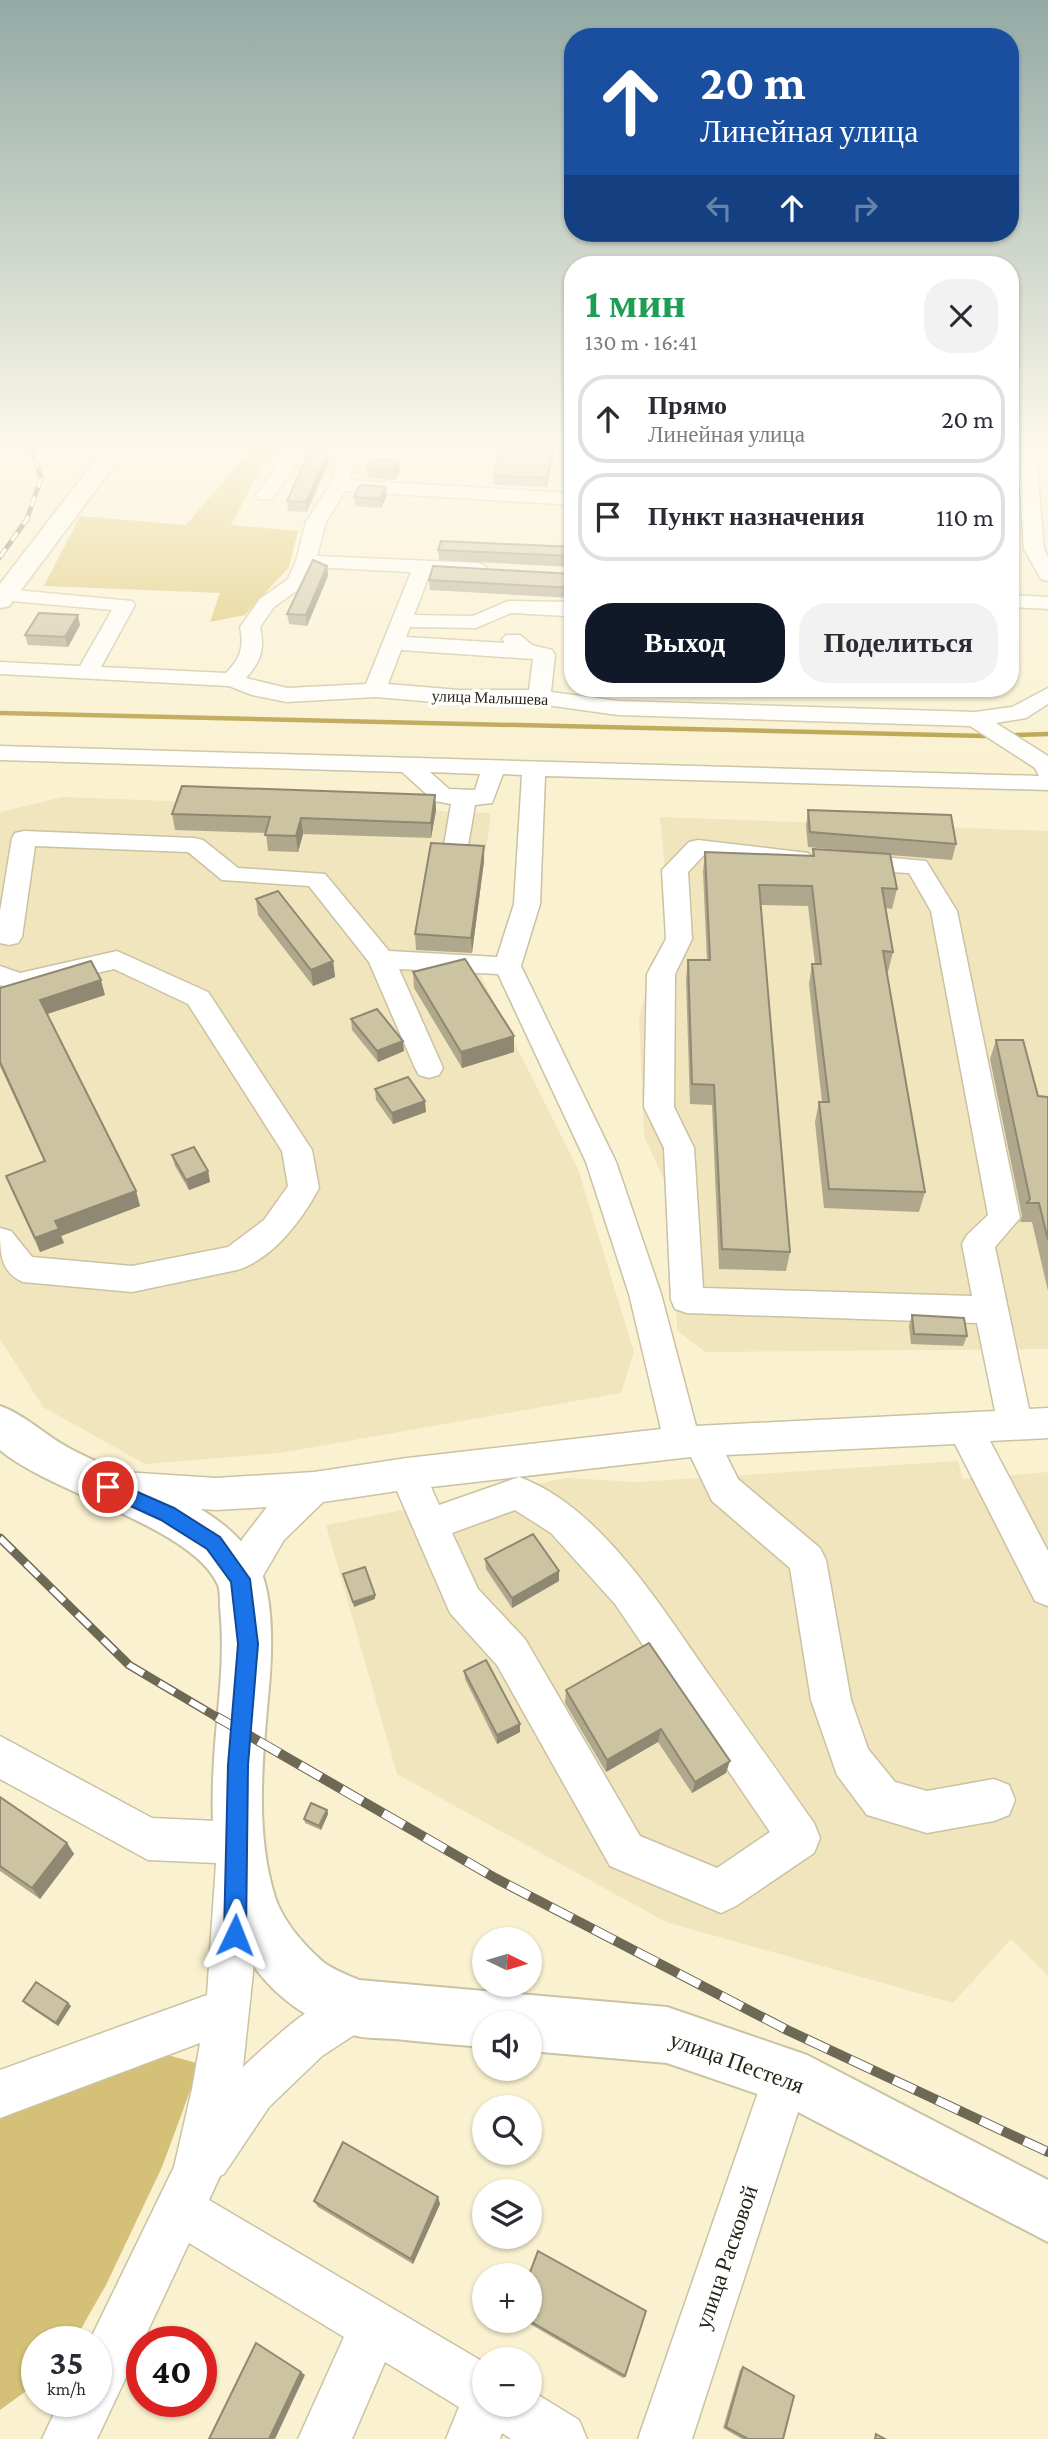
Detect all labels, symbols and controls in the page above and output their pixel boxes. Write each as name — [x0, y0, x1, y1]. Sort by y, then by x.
text: 20 m — [700, 55, 806, 110]
icon: ahead — [585, 56, 676, 147]
text: Линейная улица — [700, 113, 918, 149]
icon: left — [700, 189, 738, 227]
icon: ahead — [773, 189, 811, 227]
icon: right — [846, 189, 884, 227]
text: 1 мин — [585, 279, 686, 326]
button: close — [924, 279, 998, 353]
text: 130 m · 16:41 — [585, 329, 697, 355]
text: Прямо — [648, 391, 727, 420]
icon: ahead — [589, 400, 627, 438]
text: 20 m — [941, 405, 994, 434]
text: Линейная улица — [648, 421, 805, 447]
icon: arrive — [589, 498, 627, 536]
text: Пункт назначения — [648, 502, 865, 531]
text: 110 m — [936, 503, 994, 532]
button: Выход — [585, 603, 785, 683]
button: Поделиться — [799, 603, 998, 683]
street label: улица Малышева — [431, 687, 549, 709]
pin — [78, 1457, 138, 1517]
icon: arrive — [89, 1468, 127, 1506]
position arrow — [198, 1898, 272, 1972]
north arrow — [472, 1927, 542, 1997]
map controls — [472, 1927, 542, 2417]
button: sound — [472, 2011, 542, 2081]
street label: улица Пестеля — [666, 2026, 808, 2098]
button: search — [472, 2095, 542, 2165]
button: layers — [472, 2179, 542, 2249]
street label: улица Расковой — [689, 2182, 763, 2332]
button: + — [472, 2263, 542, 2333]
speed limit sign: 40 — [126, 2326, 217, 2417]
text: 35 — [49, 2343, 84, 2382]
button: − — [472, 2347, 542, 2417]
text: km/h — [47, 2379, 86, 2399]

